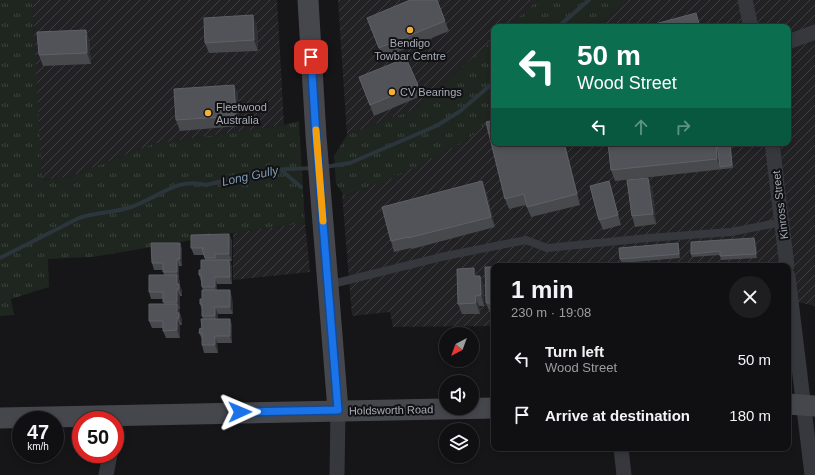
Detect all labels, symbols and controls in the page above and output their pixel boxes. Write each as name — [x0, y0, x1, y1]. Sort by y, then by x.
marker: Bendigo Towbar Centre — [405, 25, 415, 35]
place label: Bendigo Towbar Centre — [374, 37, 446, 62]
pin — [294, 40, 328, 74]
icon: left — [511, 40, 563, 92]
text: 50 m — [577, 40, 641, 71]
icon: arrive — [300, 46, 322, 68]
text: Wood Street — [577, 73, 677, 93]
place label: CV Bearings — [400, 86, 462, 98]
marker: CV Bearings — [387, 87, 397, 97]
place label: Fleetwood Australia — [216, 101, 267, 126]
marker: Fleetwood Australia — [203, 108, 213, 118]
icon: left — [588, 116, 610, 138]
icon: ahead — [630, 116, 652, 138]
icon: right — [672, 116, 694, 138]
water label: Long Gully — [220, 163, 280, 189]
street label: Kinross Street — [770, 170, 790, 240]
text: 1 min — [511, 276, 574, 303]
button: close — [729, 276, 771, 318]
text: 230 m · 19:08 — [511, 305, 591, 320]
north arrow — [439, 327, 479, 367]
map controls — [439, 327, 479, 463]
text: Turn left — [545, 343, 604, 360]
icon: left — [511, 348, 533, 370]
text: 50 m — [738, 351, 771, 368]
text: Wood Street — [545, 360, 617, 375]
button: sound — [439, 375, 479, 415]
position arrow — [219, 391, 261, 433]
street label: Holdsworth Road — [349, 403, 433, 417]
icon: arrive — [511, 404, 533, 426]
text: Arrive at destination — [545, 407, 690, 424]
text: 180 m — [729, 407, 771, 424]
speed limit sign: 50 — [72, 411, 124, 463]
text: 47 — [27, 421, 49, 443]
button: layers — [439, 423, 479, 463]
text: km/h — [27, 441, 49, 452]

